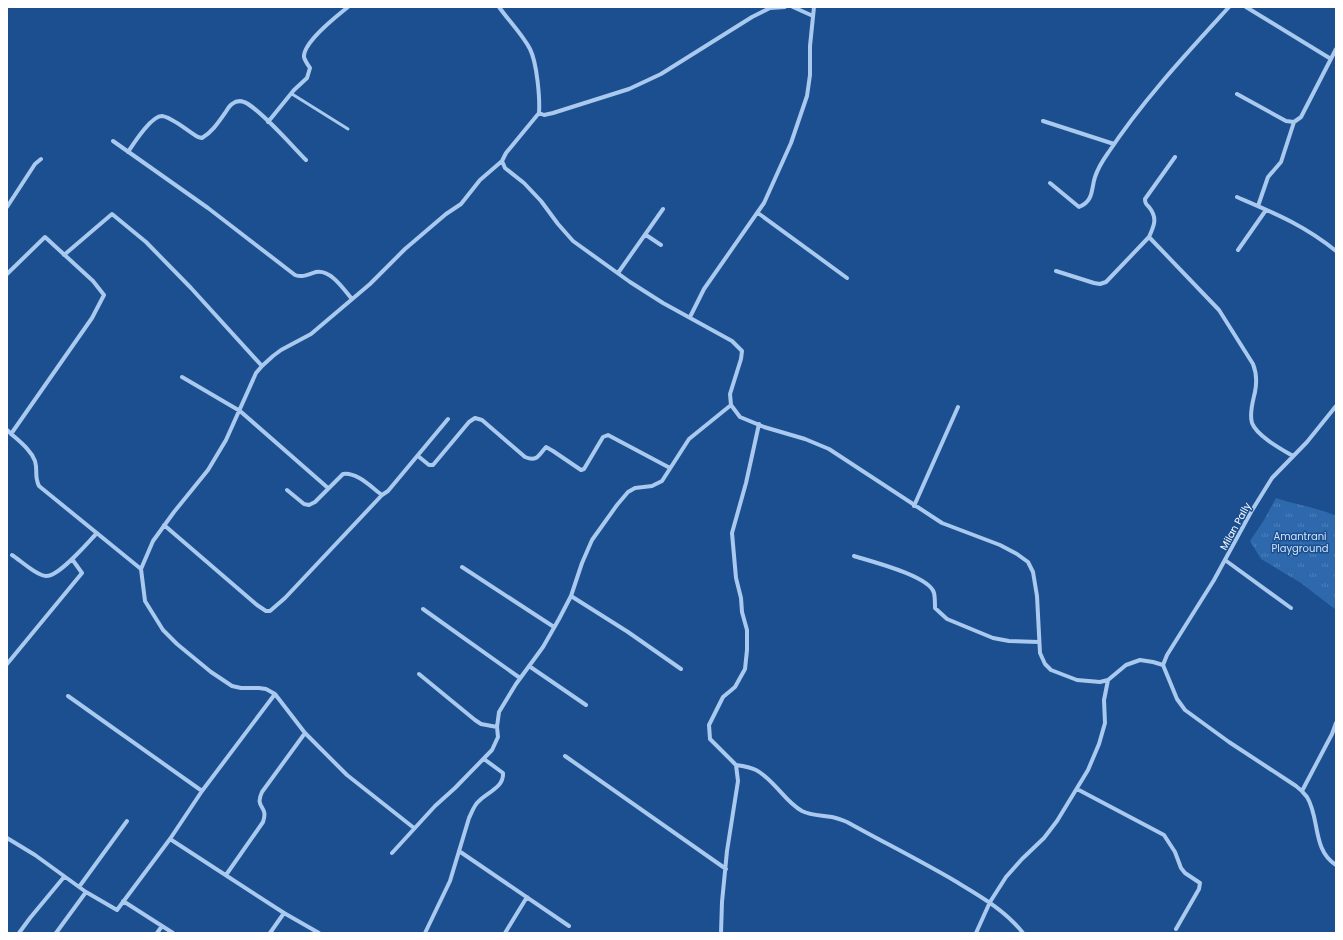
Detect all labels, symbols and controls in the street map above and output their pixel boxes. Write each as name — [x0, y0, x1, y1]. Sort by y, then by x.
street label: Milan Pally — [1216, 499, 1255, 553]
park label: Amantrani Playground — [1271, 529, 1329, 556]

